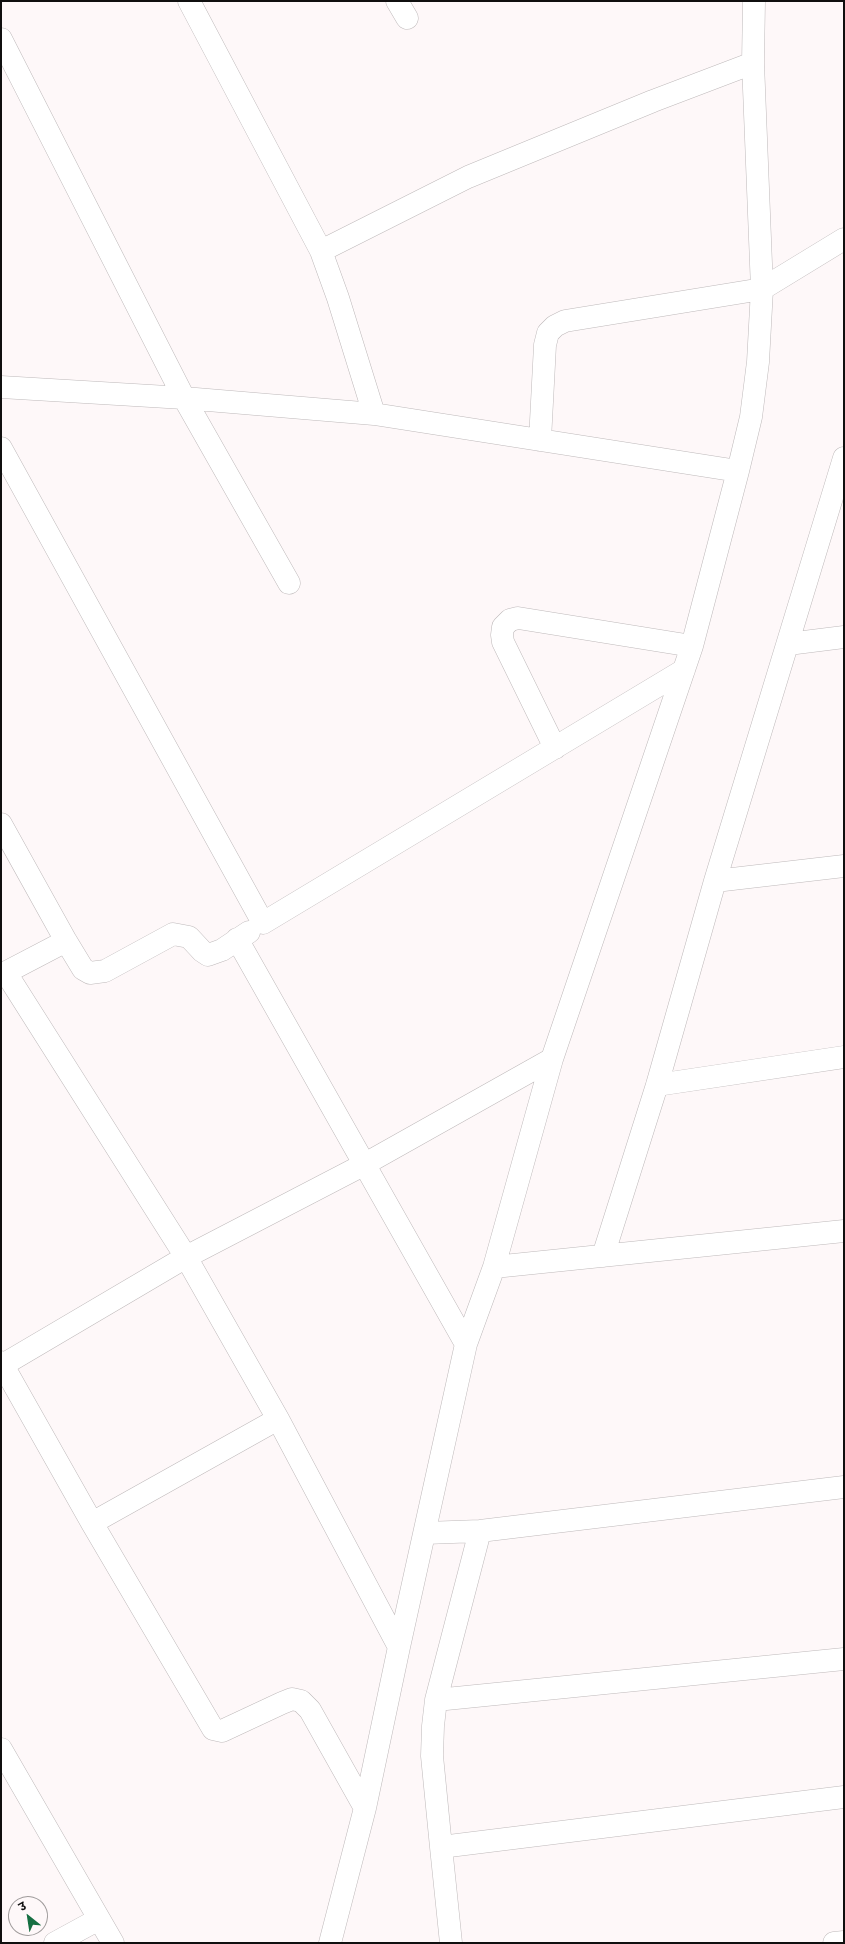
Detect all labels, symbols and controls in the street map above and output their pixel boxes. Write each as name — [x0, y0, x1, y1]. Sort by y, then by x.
north arrow — [8, 1896, 48, 1936]
text: उ — [16, 1898, 29, 1915]

